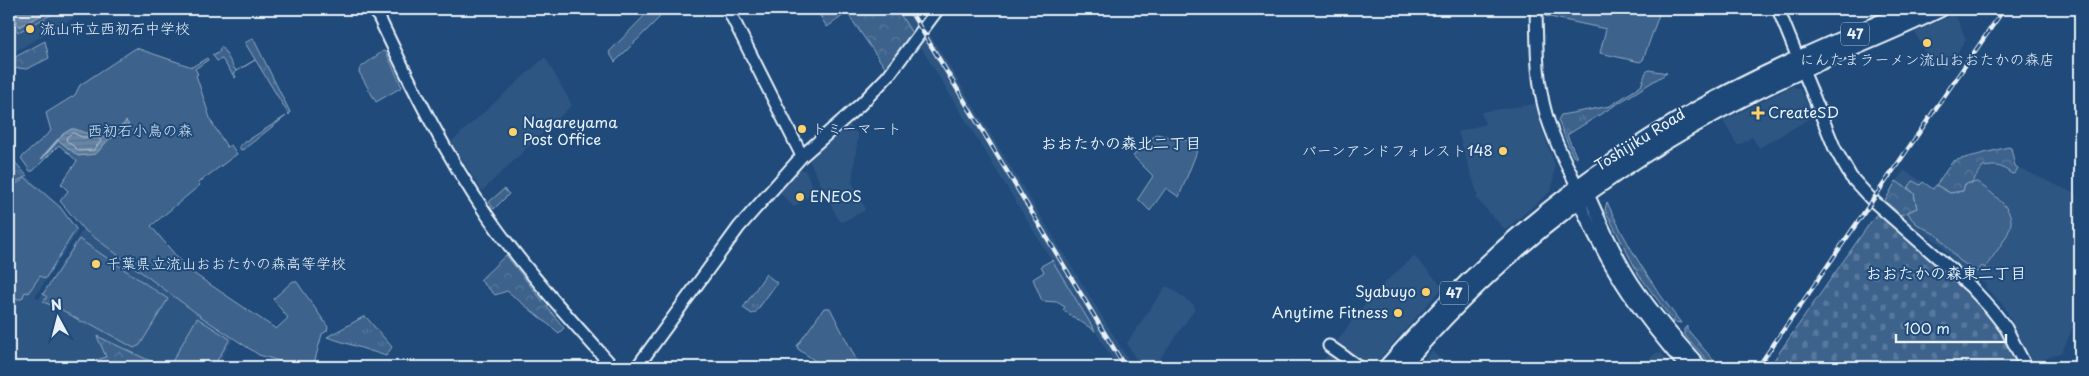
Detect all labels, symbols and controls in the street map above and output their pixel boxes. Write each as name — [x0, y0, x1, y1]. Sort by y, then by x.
place label: 流山市立西初石中学校 — [40, 16, 190, 39]
road number: 47 — [1841, 22, 1869, 46]
marker: 流山市立西初石中学校 — [24, 23, 36, 35]
marker: にんたまラーメン流山おおたかの森店 — [1921, 37, 1933, 49]
place label: にんたまラーメン流山おおたかの森店 — [1799, 47, 2055, 70]
place label: CreateSD — [1768, 100, 1839, 123]
street label: Toshijiku Road — [1589, 102, 1689, 176]
marker: CreateSD — [1752, 107, 1764, 119]
place label: Nagareyama Post Office — [523, 110, 618, 150]
place label: トミーマート — [812, 116, 902, 139]
park label: 西初石小鳥の森 — [87, 118, 193, 141]
marker: トミーマート — [796, 123, 808, 135]
marker: Nagareyama Post Office — [507, 126, 519, 138]
district label: おおたかの森北二丁目 — [1041, 130, 1201, 154]
place label: バーンアンドフォレスト148 — [1302, 138, 1493, 161]
marker: バーンアンドフォレスト148 — [1497, 145, 1509, 157]
place label: ENEOS — [810, 184, 862, 207]
marker: ENEOS — [794, 191, 806, 203]
place label: 千葉県立流山おおたかの森高等学校 — [106, 251, 346, 274]
marker: 千葉県立流山おおたかの森高等学校 — [90, 258, 102, 270]
district label: おおたかの森東二丁目 — [1866, 260, 2026, 284]
place label: Syabuyo — [1355, 279, 1416, 302]
road number: 47 — [1440, 282, 1468, 304]
marker: Syabuyo — [1420, 286, 1432, 298]
north arrow — [32, 294, 82, 344]
text: N — [50, 294, 63, 316]
place label: Anytime Fitness — [1272, 300, 1388, 323]
marker: Anytime Fitness — [1392, 307, 1404, 319]
scale bar — [1896, 311, 2006, 343]
text: 100 m — [1904, 316, 1950, 339]

